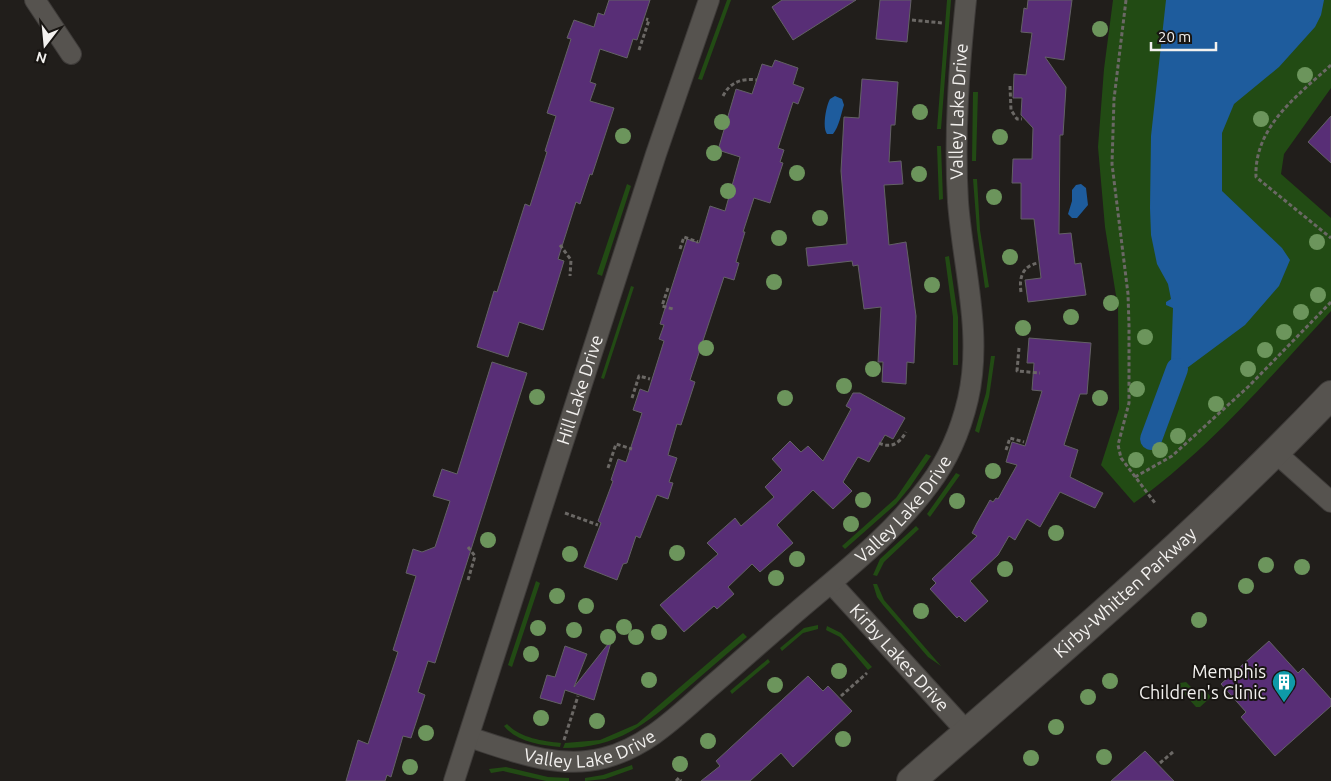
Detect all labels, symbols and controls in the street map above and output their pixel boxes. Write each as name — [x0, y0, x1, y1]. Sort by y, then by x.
north arrow — [20, 20, 70, 70]
scale bar — [1151, 20, 1216, 52]
text: 20 m — [1158, 28, 1191, 45]
street label: Valley Lake Drive — [946, 42, 971, 180]
text: N — [34, 48, 49, 67]
street label: Hill Lake Drive — [552, 332, 606, 447]
street label: Valley Lake Drive — [851, 452, 955, 566]
street label: Kirby-Whitten Parkway — [1049, 523, 1200, 661]
street label: Kirby Lakes Drive — [846, 600, 954, 715]
place label: Memphis Children's Clinic — [1139, 661, 1266, 702]
building icon: Memphis Children's Clinic — [1271, 669, 1297, 703]
street label: Valley Lake Drive — [522, 725, 659, 771]

